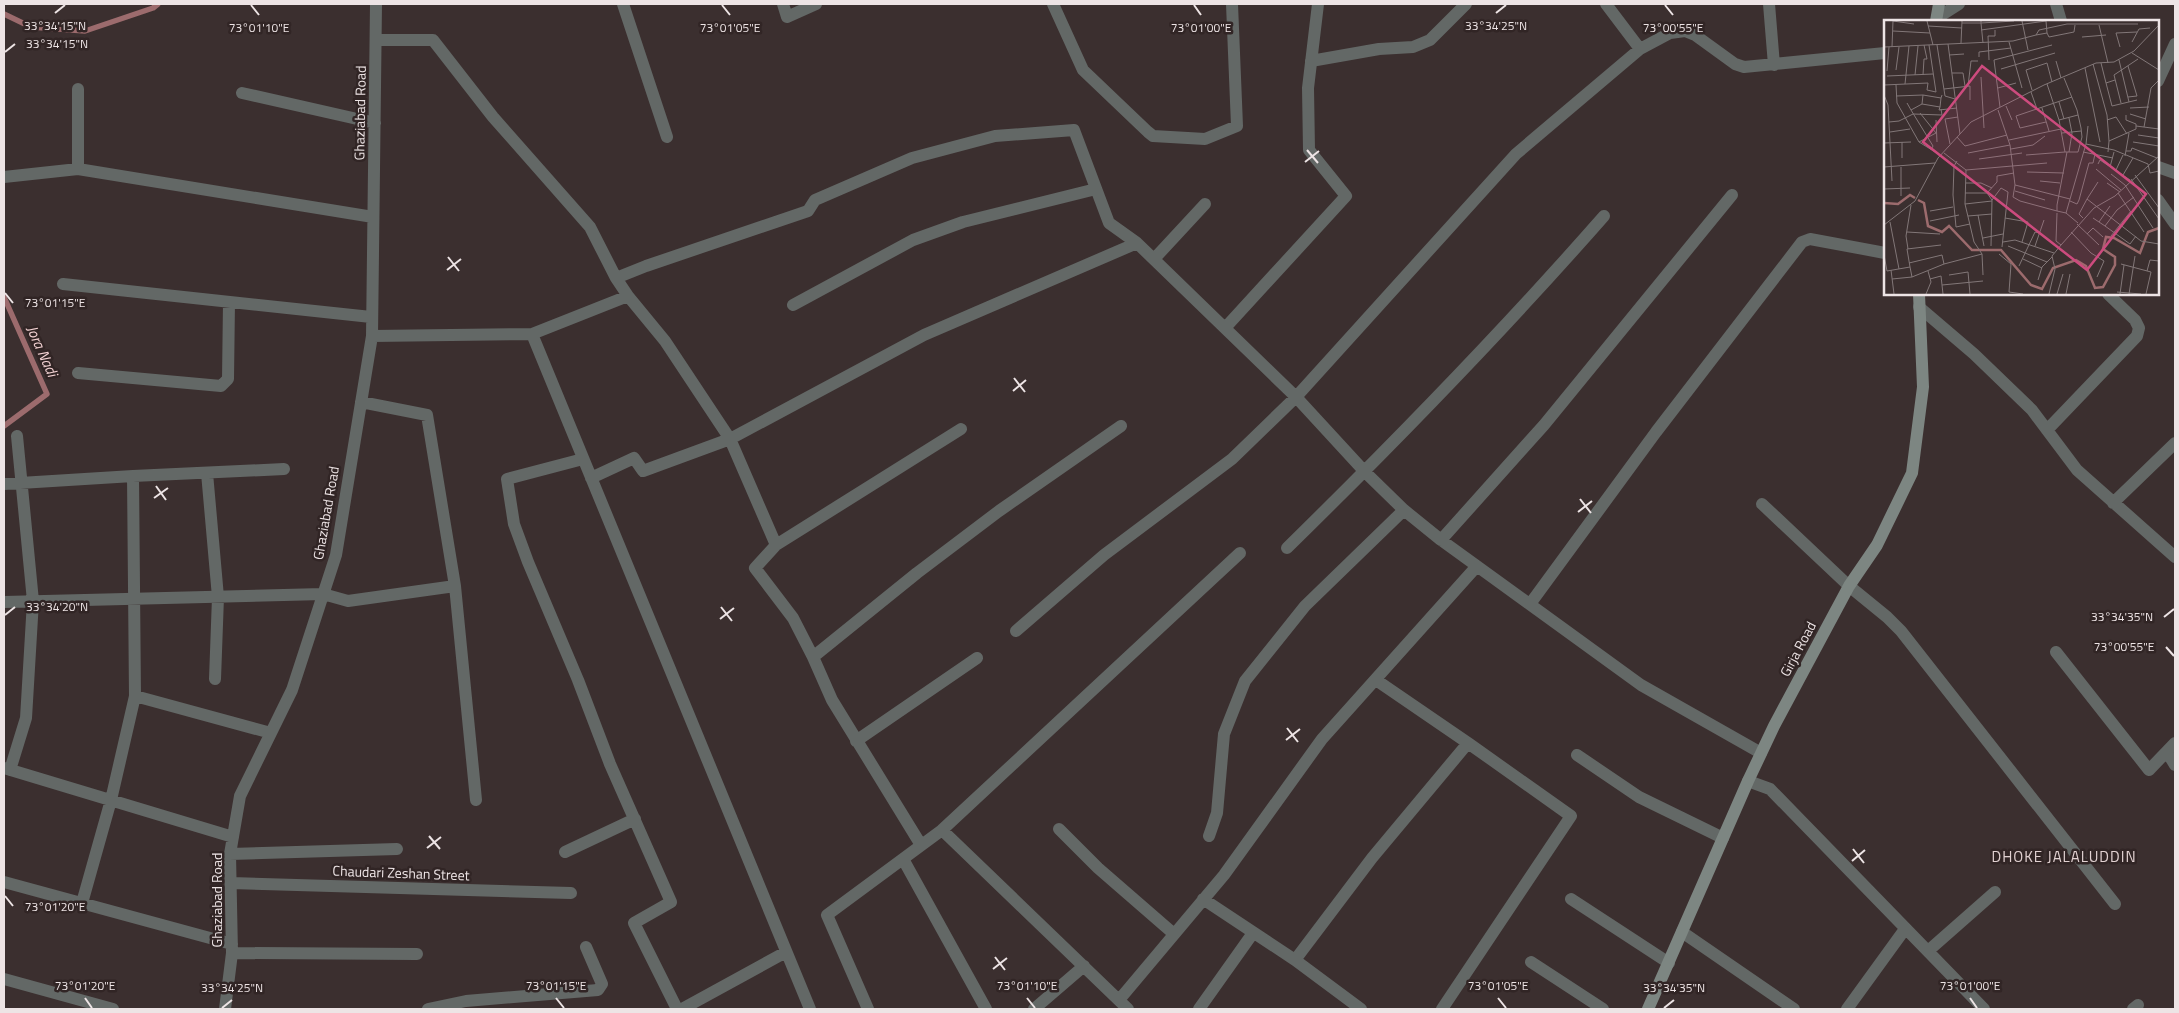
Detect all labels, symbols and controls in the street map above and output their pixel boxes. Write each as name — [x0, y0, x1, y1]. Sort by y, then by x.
text: 33°34'15"N — [24, 16, 86, 35]
text: 33°34'25"N — [1465, 16, 1527, 35]
text: 73°01'10"E — [229, 18, 290, 37]
text: 73°01'05"E — [700, 18, 761, 37]
text: 73°01'00"E — [1171, 18, 1232, 37]
text: 73°00'55"E — [1643, 18, 1704, 37]
inset map — [1884, 20, 2159, 295]
text: 33°34'15"N — [26, 34, 88, 53]
street label: Ghaziabad Road — [348, 65, 371, 161]
text: 73°01'15"E — [25, 293, 86, 312]
water label: Jora Nadi — [21, 321, 65, 382]
street label: Ghaziabad Road — [307, 464, 344, 561]
text: 33°34'20"N — [26, 597, 88, 616]
text: 33°34'35"N — [2091, 607, 2153, 626]
street label: Girja Road — [1774, 617, 1821, 680]
text: 73°00'55"E — [2094, 637, 2155, 656]
district label: DHOKE JALALUDDIN — [1991, 845, 2137, 868]
street label: Ghaziabad Road — [206, 853, 227, 947]
street label: Chaudari Zeshan Street — [332, 860, 470, 885]
text: 73°01'20"E — [25, 897, 86, 916]
text: 73°01'20"E — [55, 976, 116, 995]
text: 73°01'15"E — [526, 976, 587, 995]
text: 73°01'10"E — [997, 976, 1058, 995]
text: 73°01'05"E — [1468, 976, 1529, 995]
text: 73°01'00"E — [1940, 976, 2001, 995]
text: 33°34'25"N — [201, 978, 263, 997]
text: 33°34'35"N — [1643, 978, 1705, 997]

